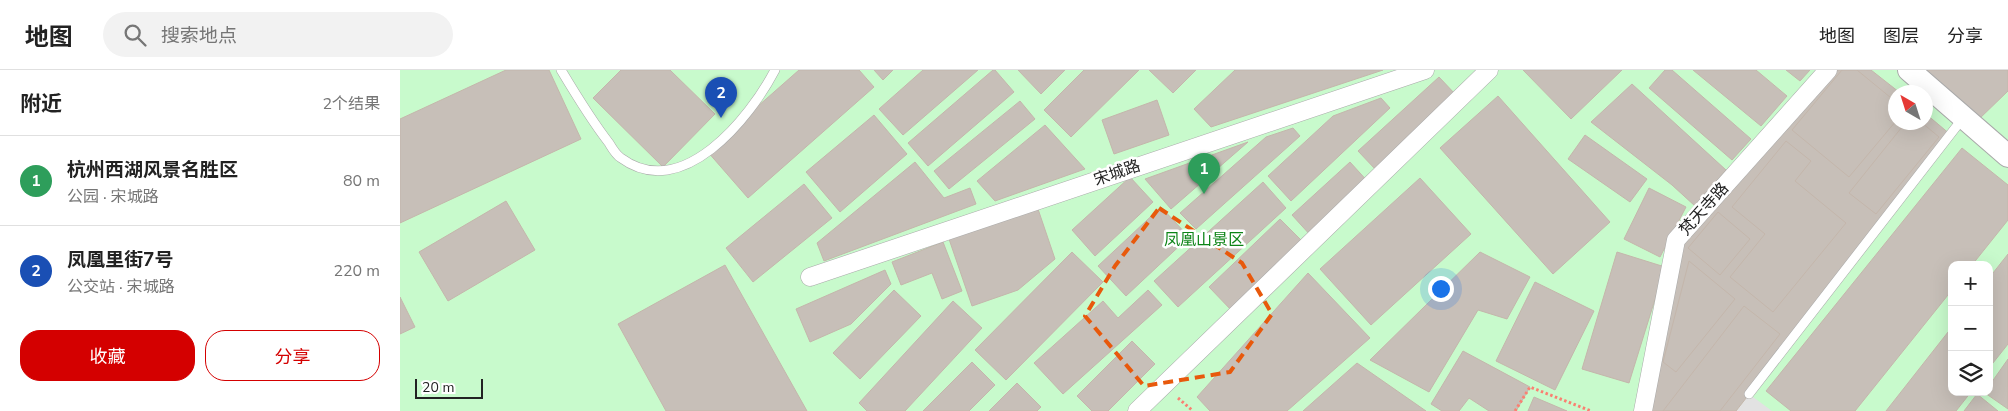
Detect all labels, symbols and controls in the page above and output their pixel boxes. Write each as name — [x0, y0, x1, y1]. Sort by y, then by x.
search box — [103, 12, 453, 57]
text: 地图 — [25, 21, 73, 53]
icon: search — [121, 21, 149, 49]
text: 搜索地点 — [161, 23, 237, 49]
text: 地图 — [1819, 24, 1855, 48]
text: 图层 — [1883, 24, 1919, 48]
text: 分享 — [1947, 24, 1983, 48]
pin: 2 — [705, 77, 737, 118]
north arrow — [1888, 85, 1933, 130]
text: 附近 — [20, 90, 62, 118]
text: 2个结果 — [322, 93, 380, 115]
pin: 1 — [1188, 153, 1220, 194]
street label: 宋城路 — [1091, 155, 1143, 191]
text: 杭州西湖风景名胜区 — [67, 157, 238, 183]
text: 1 — [31, 170, 41, 192]
text: 80 m — [343, 170, 380, 192]
street label: 梵天寺路 — [1674, 178, 1734, 240]
text: 公园 · 宋城路 — [67, 186, 159, 208]
park label: 凤凰山景区 — [1164, 229, 1244, 251]
text: 凤凰里街7号 — [67, 247, 173, 273]
text: 2 — [31, 260, 41, 282]
text: 220 m — [333, 260, 380, 282]
map controls — [1948, 261, 1993, 396]
button: + — [1948, 261, 1993, 306]
text: 公交站 · 宋城路 — [67, 276, 175, 298]
your location — [1428, 276, 1454, 302]
button: − — [1948, 306, 1993, 351]
button: 收藏 — [20, 330, 195, 381]
button: 分享 — [205, 330, 380, 381]
button: layers — [1948, 351, 1993, 396]
scale bar — [415, 376, 482, 399]
text: 20 m — [422, 378, 454, 397]

